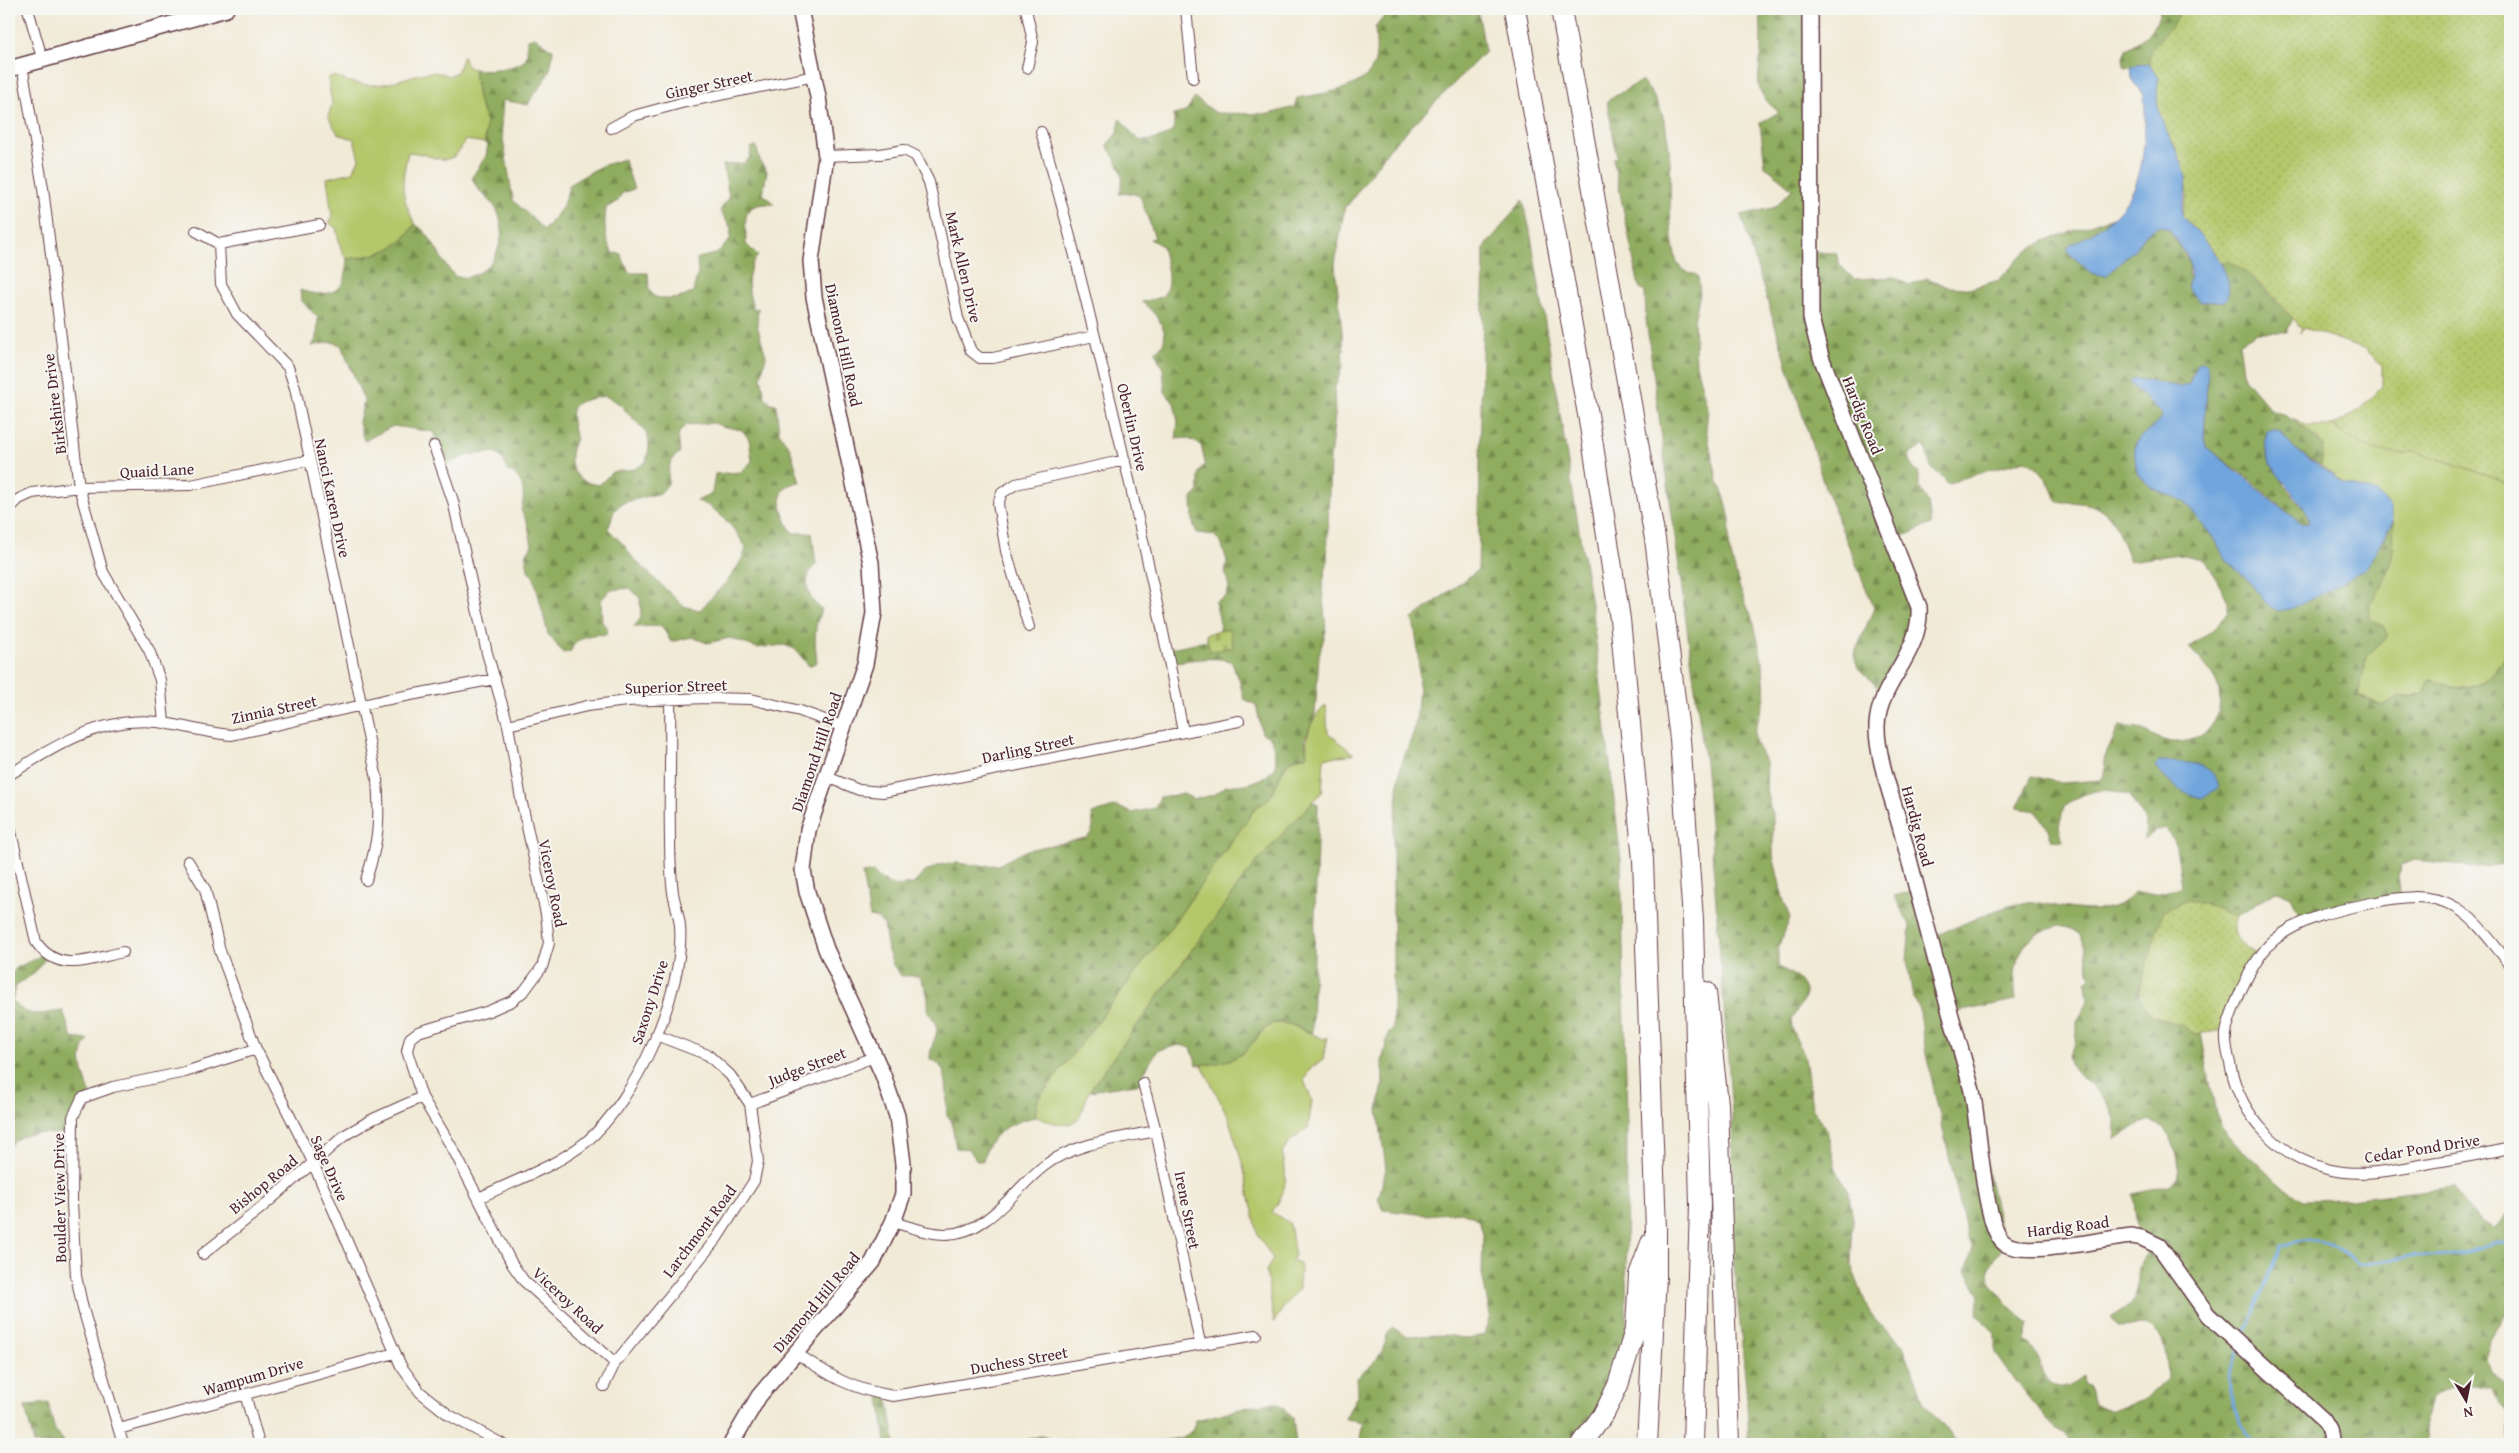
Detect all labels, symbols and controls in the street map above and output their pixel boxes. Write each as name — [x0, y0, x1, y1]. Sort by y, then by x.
street label: Ginger Street — [663, 63, 755, 105]
street label: Mark Allen Drive — [940, 209, 988, 325]
street label: Diamond Hill Road — [819, 281, 869, 409]
street label: Birkshire Drive — [36, 352, 72, 456]
street label: Hardig Road — [1836, 372, 1890, 458]
street label: Oberlin Drive — [1111, 381, 1155, 473]
street label: Nanci Karen Drive — [309, 436, 357, 560]
street label: Quaid Lane — [119, 456, 195, 484]
street label: Superior Street — [624, 672, 728, 700]
street label: Zinnia Street — [229, 688, 319, 730]
street label: Diamond Hill Road — [784, 688, 848, 815]
street label: Darling Street — [980, 726, 1077, 769]
street label: Hardig Road — [1896, 783, 1940, 869]
street label: Viceroy Road — [533, 837, 573, 929]
street label: Saxony Drive — [624, 957, 674, 1047]
street label: Judge Street — [763, 1040, 850, 1093]
street label: Cedar Pond Drive — [2363, 1127, 2481, 1169]
street label: Sage Drive — [305, 1131, 355, 1205]
street label: Boulder View Drive — [46, 1133, 72, 1263]
street label: Bishop Road — [223, 1148, 303, 1219]
street label: Irene Street — [1169, 1169, 1207, 1252]
street label: Larchmont Road — [656, 1179, 742, 1282]
street label: Hardig Road — [2026, 1209, 2111, 1243]
street label: Diamond Hill Road — [767, 1246, 866, 1358]
street label: Viceroy Road — [527, 1261, 609, 1339]
street label: Duchess Street — [968, 1340, 1070, 1380]
street label: Wampum Drive — [200, 1350, 306, 1402]
north arrow — [2442, 1376, 2492, 1426]
text: N — [2461, 1402, 2475, 1424]

